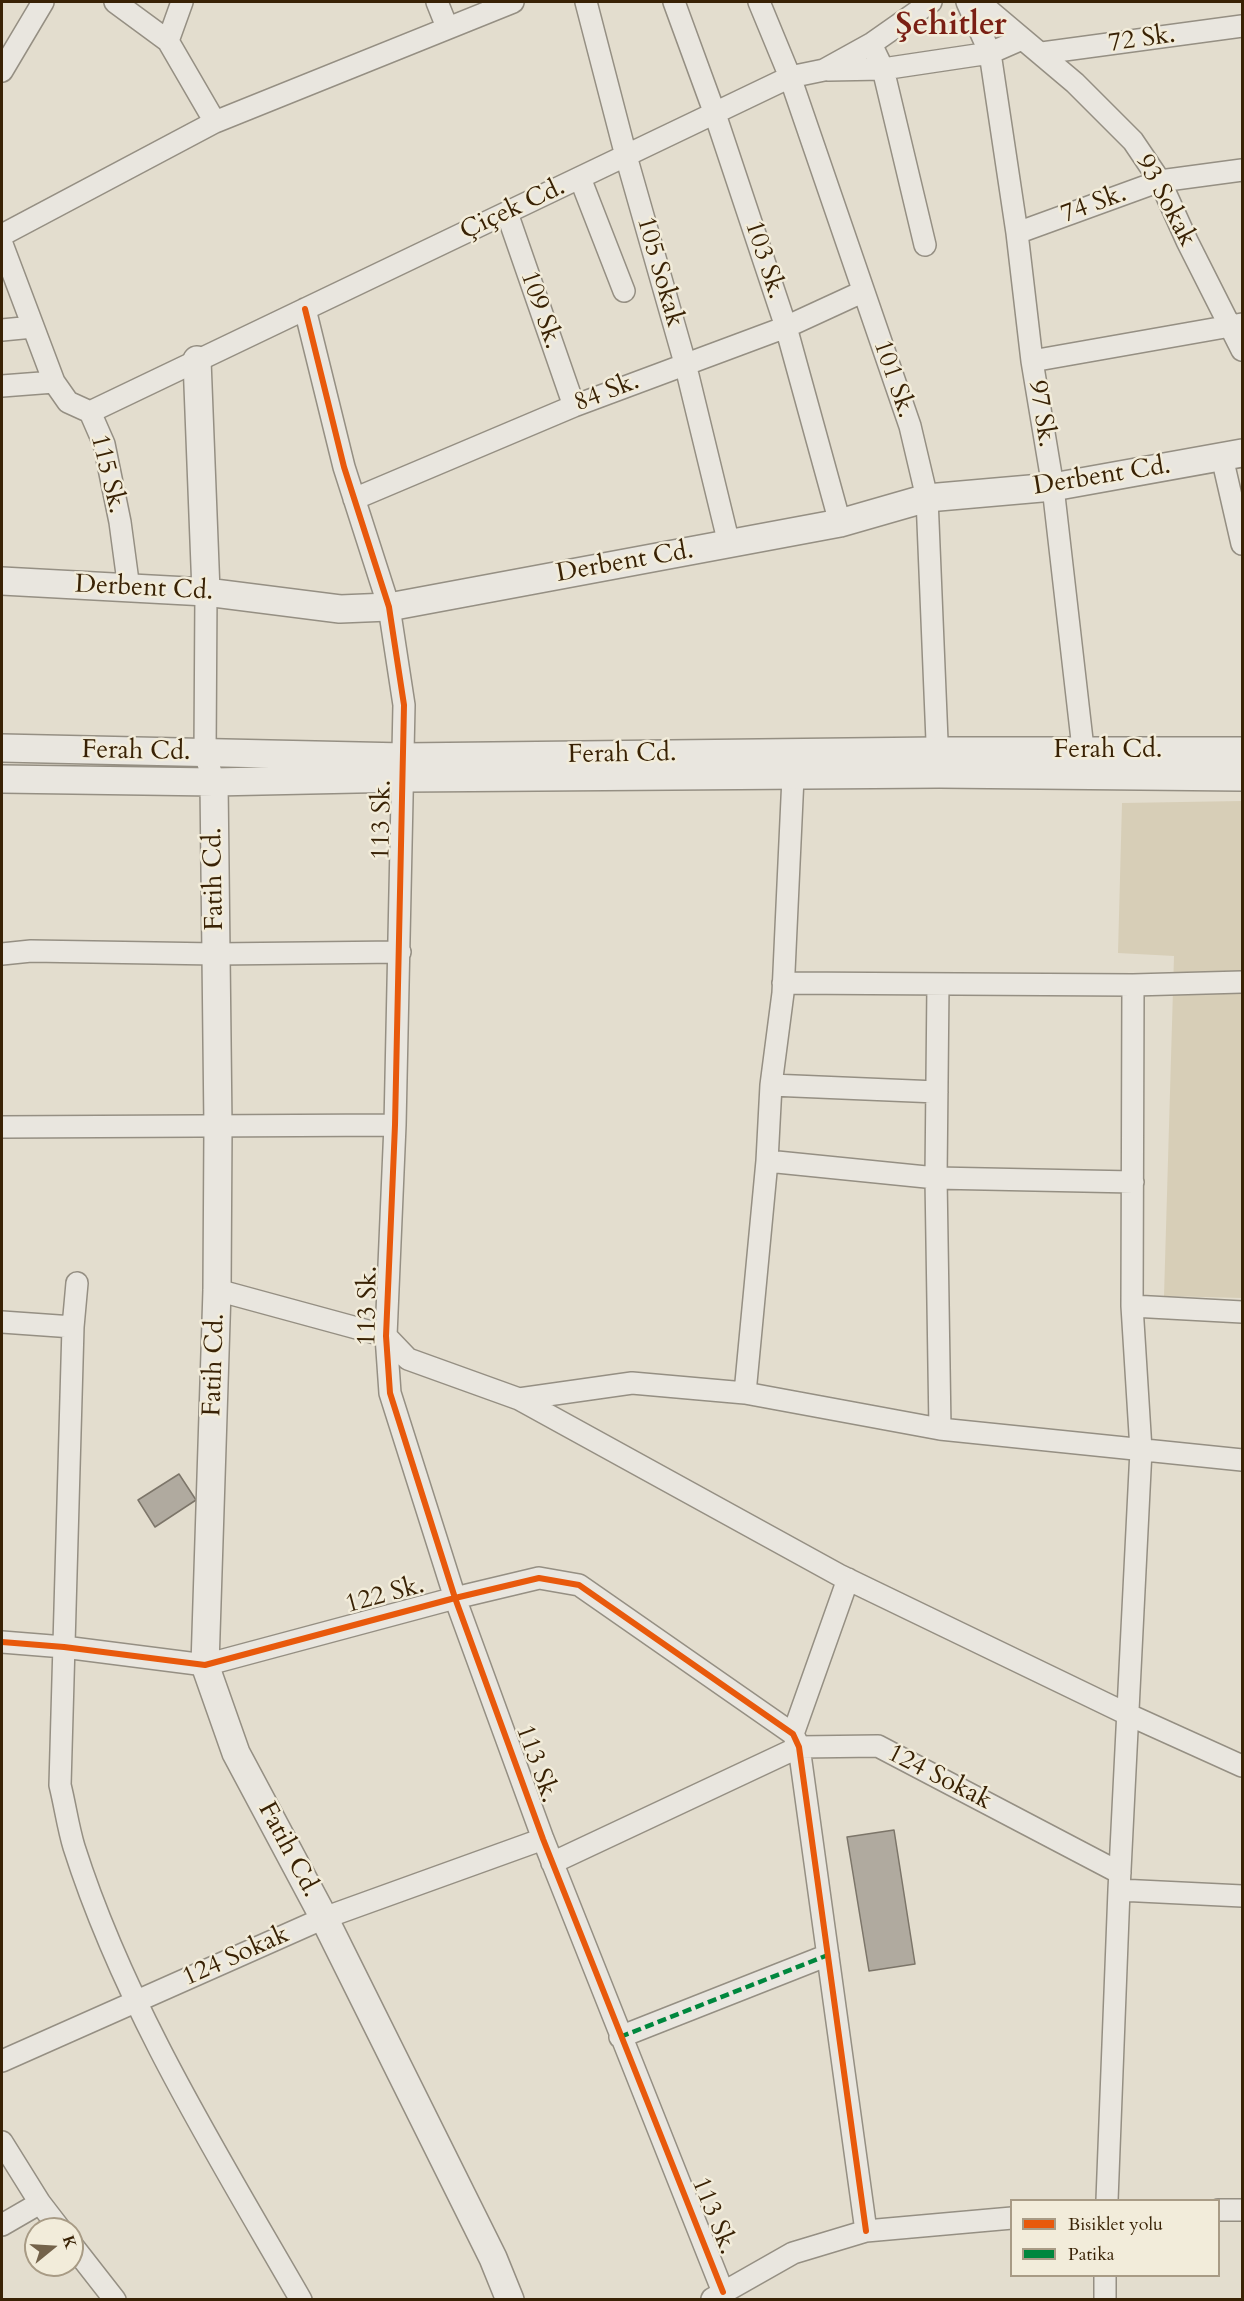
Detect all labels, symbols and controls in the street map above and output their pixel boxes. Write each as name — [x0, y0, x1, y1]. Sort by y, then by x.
district label: Şehitler — [896, 8, 1006, 46]
street label: 72 Sk. — [1107, 20, 1177, 60]
street label: 93 Sokak — [1128, 150, 1202, 252]
street label: Çiçek Cd. — [456, 172, 570, 248]
street label: 74 Sk. — [1057, 179, 1131, 231]
street label: 105 Sokak — [628, 213, 690, 331]
street label: 103 Sk. — [737, 217, 791, 303]
street label: 109 Sk. — [512, 267, 568, 353]
street label: 101 Sk. — [865, 336, 921, 422]
street label: 84 Sk. — [570, 366, 644, 420]
street label: 97 Sk. — [1020, 378, 1062, 450]
street label: 115 Sk. — [82, 431, 132, 517]
street label: Derbent Cd. — [1031, 451, 1173, 503]
street label: Derbent Cd. — [554, 536, 696, 590]
street label: Derbent Cd. — [74, 570, 214, 608]
street label: Ferah Cd. — [81, 735, 191, 769]
street label: Ferah Cd. — [1054, 735, 1162, 767]
street label: Ferah Cd. — [567, 738, 677, 772]
street label: 113 Sk. — [367, 779, 399, 861]
street label: Fatih Cd. — [199, 827, 231, 931]
street label: 113 Sk. — [353, 1265, 385, 1347]
street label: Fatih Cd. — [198, 1313, 232, 1417]
street label: 122 Sk. — [342, 1571, 428, 1621]
street label: 113 Sk. — [508, 1721, 564, 1807]
street label: 124 Sokak — [882, 1738, 996, 1818]
street label: Fatih Cd. — [250, 1797, 326, 1903]
street label: 124 Sokak — [178, 1920, 294, 1994]
street label: 113 Sk. — [683, 2173, 743, 2259]
legend — [1010, 2199, 1220, 2277]
text: Bisiklet yolu — [1068, 2212, 1163, 2237]
north arrow — [24, 2217, 84, 2277]
text: K — [57, 2232, 82, 2252]
text: Patika — [1068, 2242, 1115, 2267]

